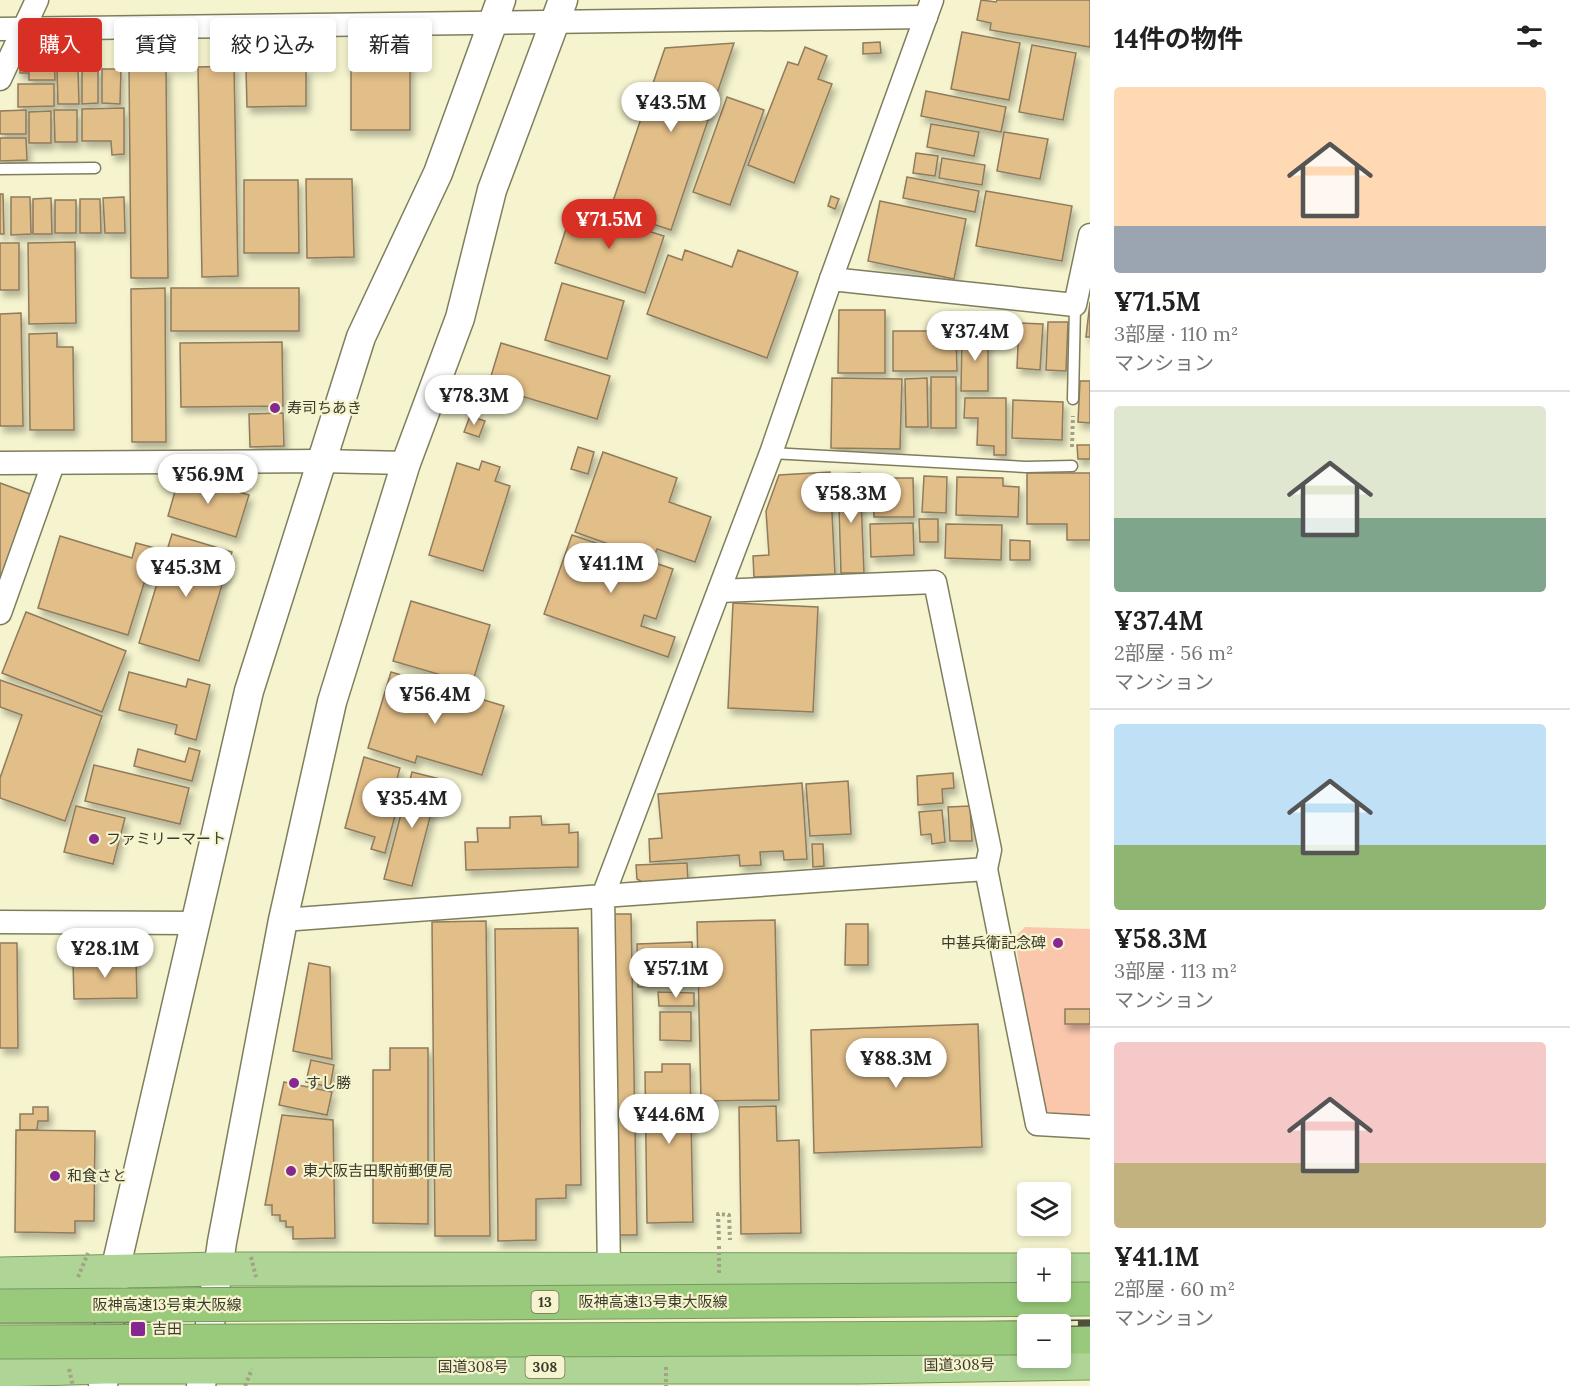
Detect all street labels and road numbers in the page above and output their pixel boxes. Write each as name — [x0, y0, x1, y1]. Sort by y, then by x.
road number: 13 — [532, 1291, 558, 1313]
street label: 阪神高速13号東大阪線 — [579, 1292, 727, 1311]
street label: 阪神高速13号東大阪線 — [93, 1295, 241, 1314]
street label: 国道308号 — [923, 1354, 995, 1375]
road number: 308 — [526, 1356, 564, 1378]
street label: 国道308号 — [437, 1357, 509, 1376]

